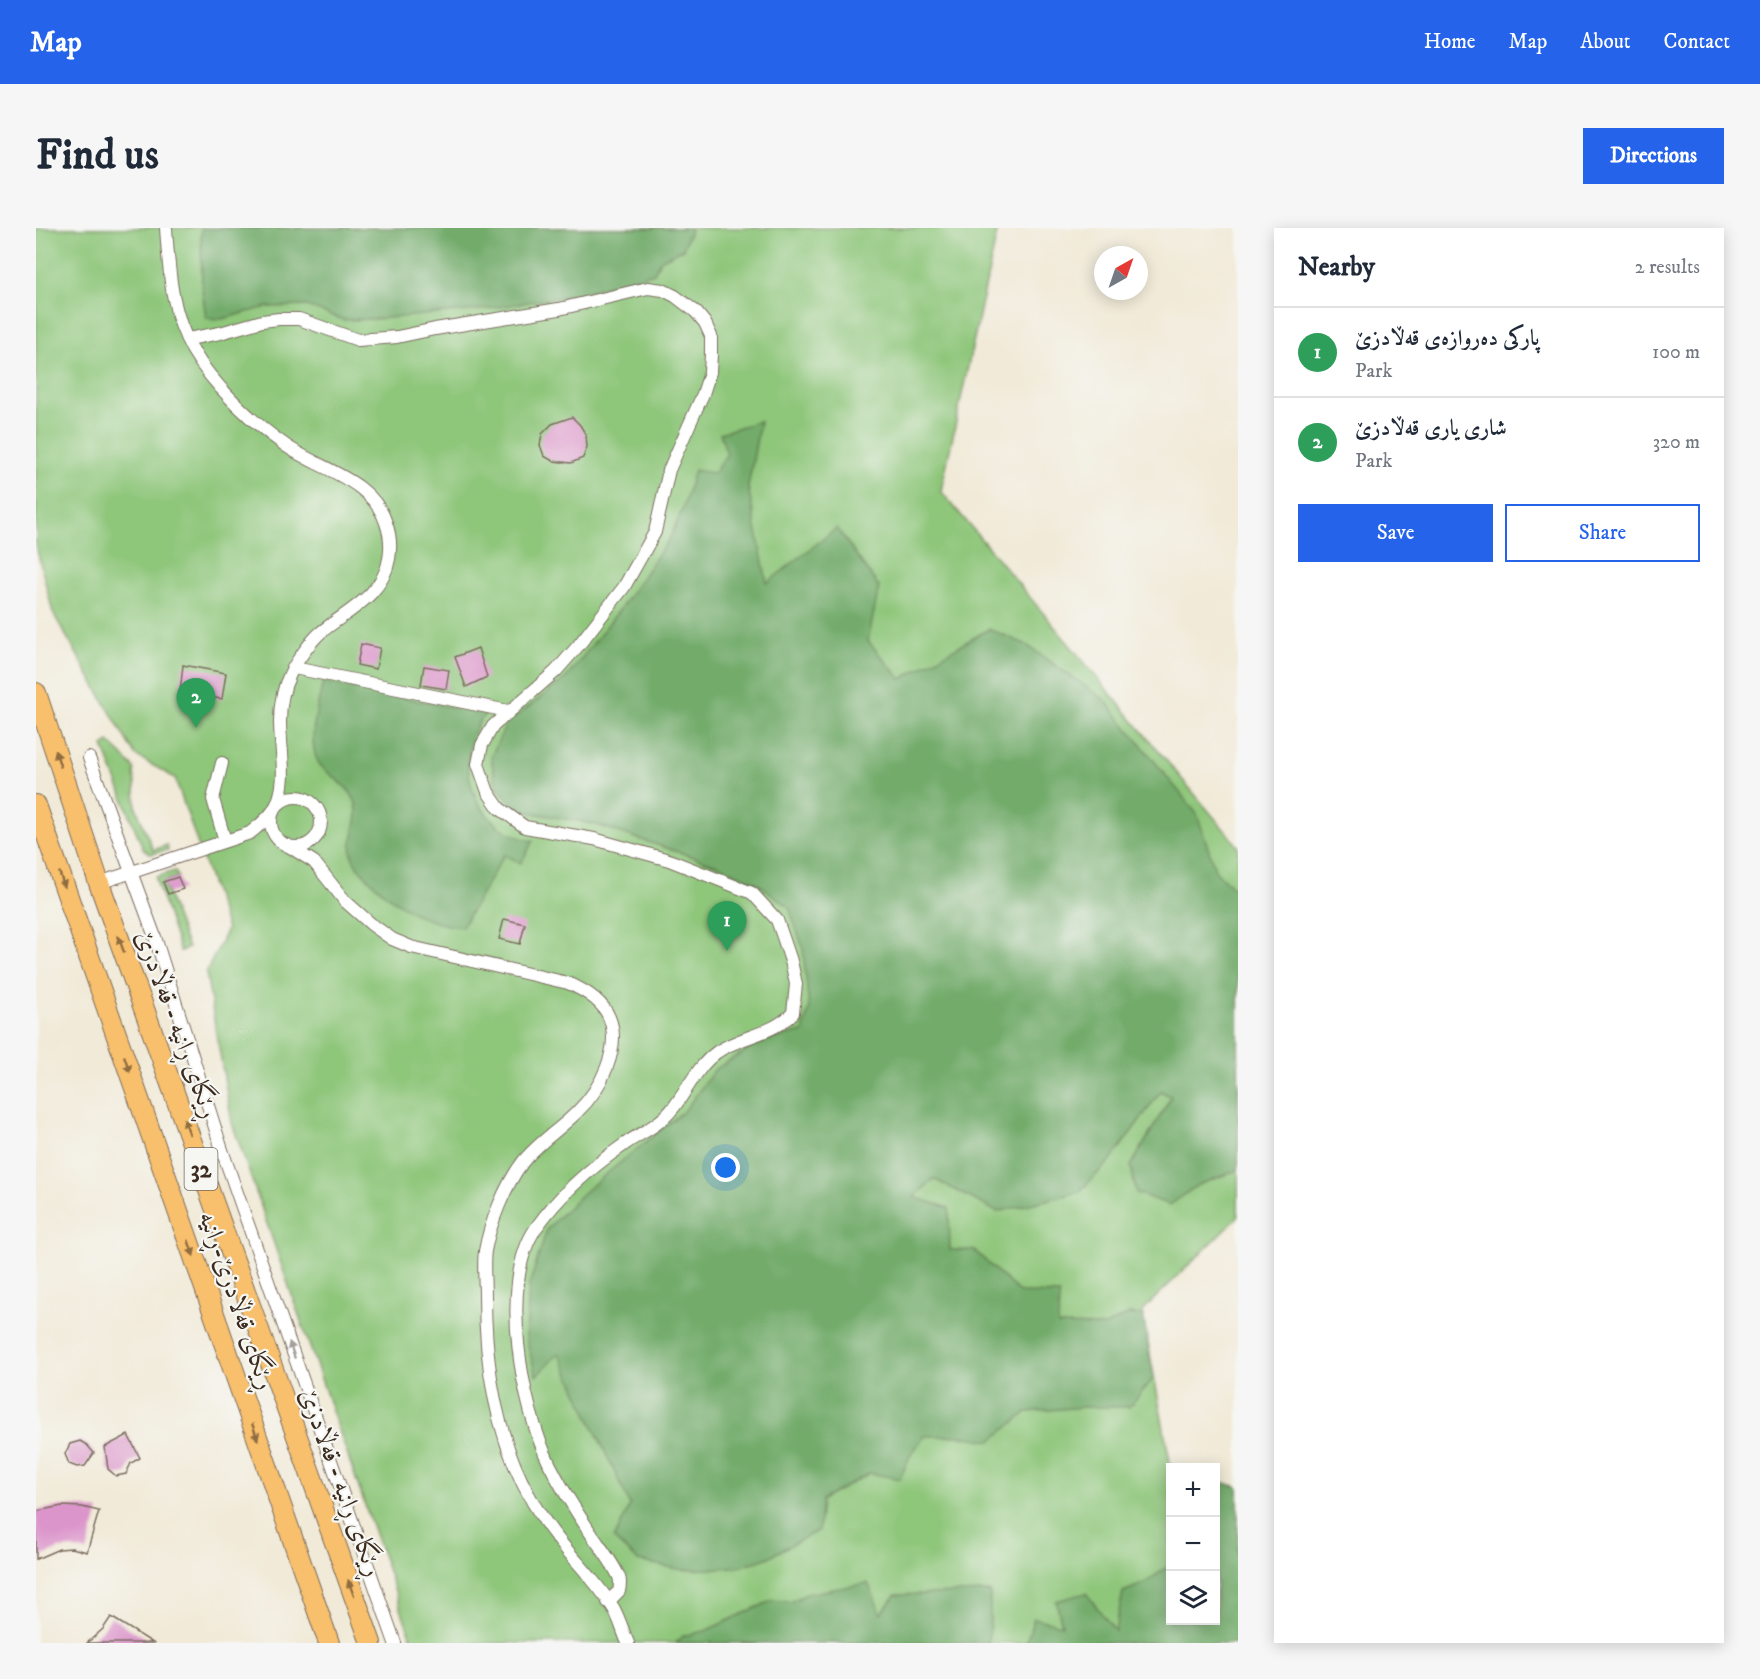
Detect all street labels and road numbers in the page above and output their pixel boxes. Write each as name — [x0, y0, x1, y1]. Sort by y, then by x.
street label: ڕێگای ڕانیە - قەڵادزێ — [124, 926, 227, 1124]
road number: 32 — [184, 1148, 218, 1190]
street label: ڕێگای قەڵادزێ-ڕانیە — [187, 1207, 284, 1395]
street label: ڕێگای ڕانیە - قەڵادزێ — [288, 1384, 391, 1582]

